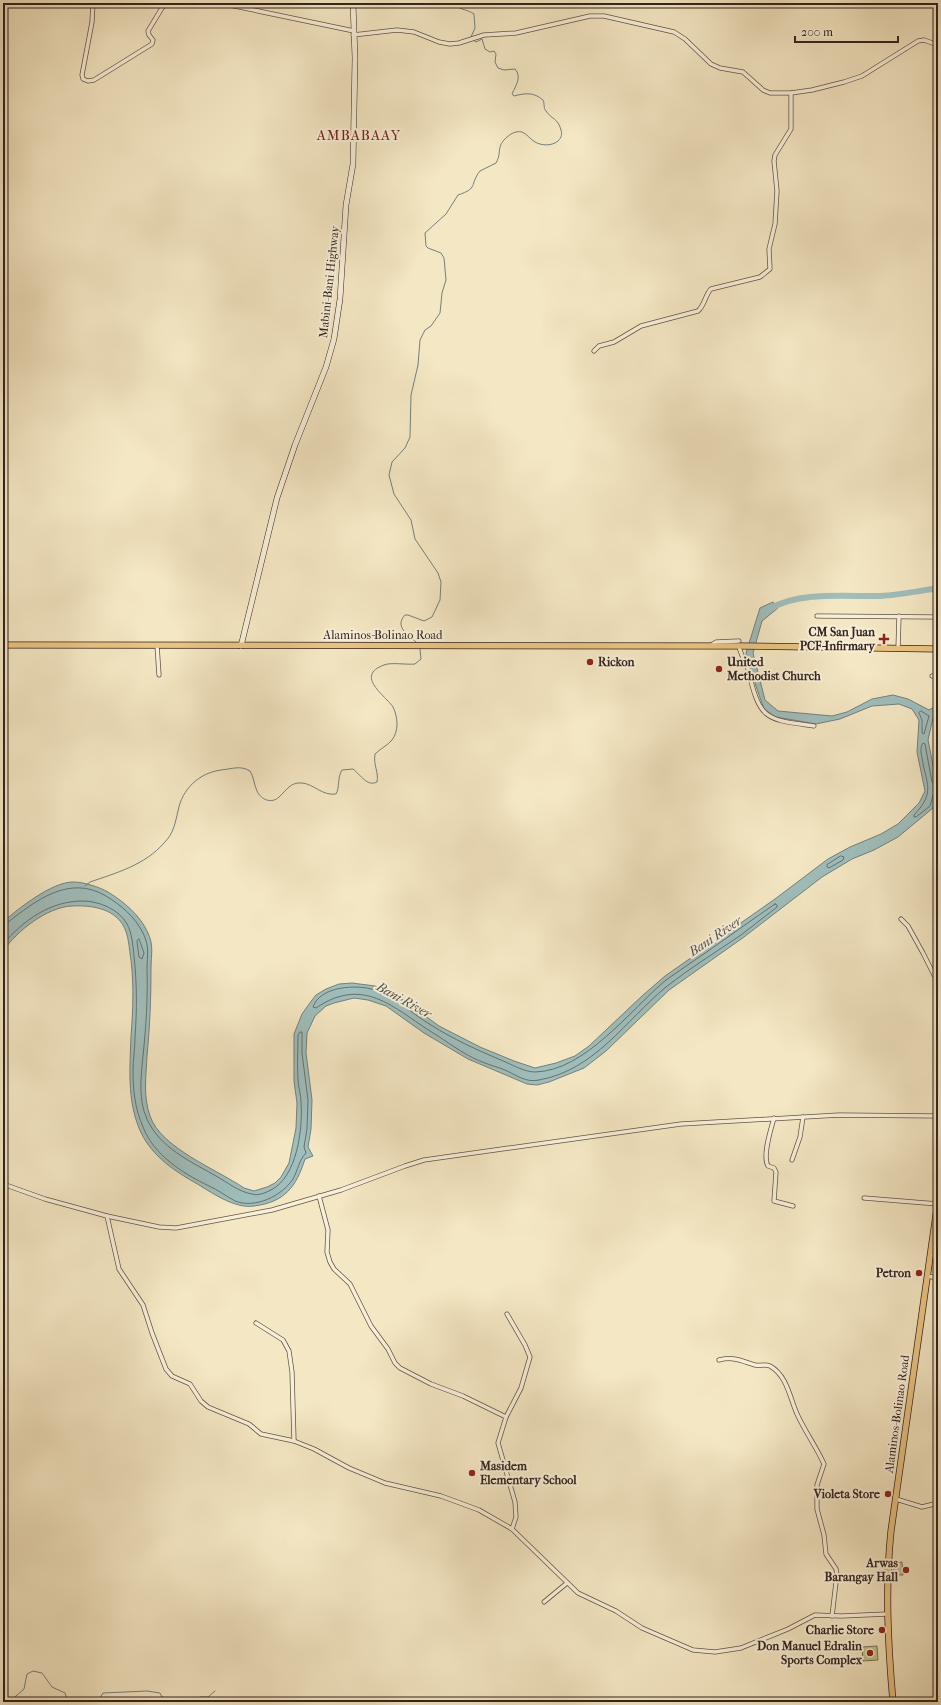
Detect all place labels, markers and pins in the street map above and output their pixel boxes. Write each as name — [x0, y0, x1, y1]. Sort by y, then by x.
place label: CM San Juan PCF-Infirmary — [800, 625, 876, 654]
marker: CM San Juan PCF-Infirmary — [878, 633, 890, 645]
place label: Rickon — [598, 655, 635, 669]
place label: United Methodist Church — [726, 655, 821, 683]
marker: Rickon — [585, 657, 595, 667]
marker: United Methodist Church — [714, 664, 724, 674]
place label: Petron — [876, 1266, 912, 1280]
marker: Petron — [914, 1268, 924, 1278]
place label: Masidem Elementary School — [479, 1459, 577, 1488]
marker: Masidem Elementary School — [467, 1468, 477, 1478]
place label: Violeta Store — [813, 1487, 880, 1501]
marker: Violeta Store — [883, 1489, 893, 1499]
place label: Arwas Barangay Hall — [825, 1556, 899, 1585]
marker: Arwas Barangay Hall — [901, 1565, 911, 1575]
place label: Charlie Store — [806, 1623, 874, 1637]
marker: Charlie Store — [877, 1625, 887, 1635]
place label: Don Manuel Edralin Sports Complex — [757, 1639, 863, 1668]
marker: Don Manuel Edralin Sports Complex — [865, 1648, 875, 1658]

